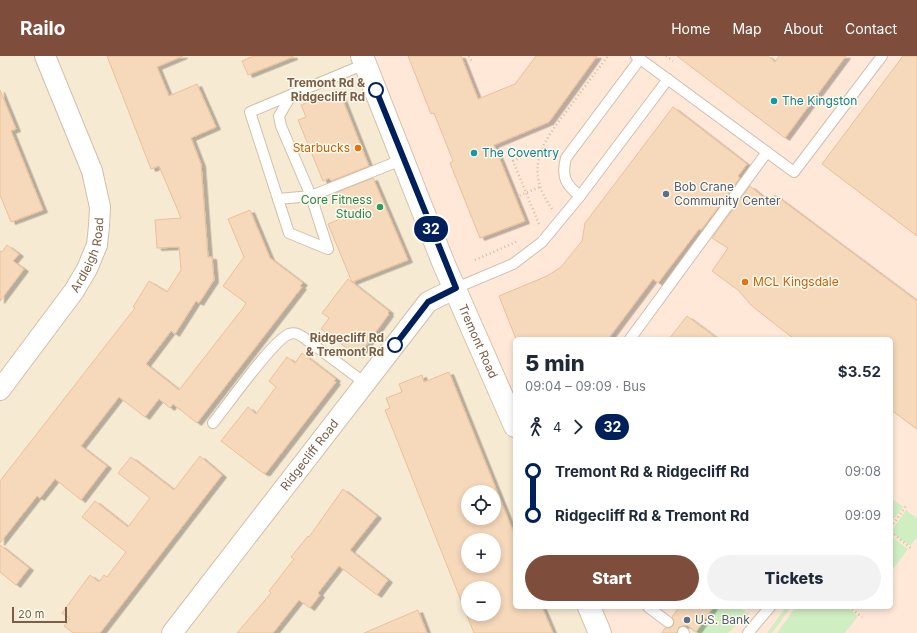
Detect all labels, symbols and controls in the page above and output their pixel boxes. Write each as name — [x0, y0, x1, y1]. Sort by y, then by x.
text: Railo — [20, 17, 65, 40]
text: Home — [671, 20, 710, 37]
text: Map — [732, 20, 762, 37]
text: About — [784, 20, 823, 37]
text: Contact — [845, 20, 897, 37]
place label: Tremont Rd & Ridgecliff Rd — [287, 75, 365, 104]
marker: Tremont Rd & Ridgecliff Rd — [368, 82, 384, 98]
place label: The Kingston — [782, 93, 857, 108]
marker: The Kingston — [769, 96, 779, 106]
place label: Starbucks — [293, 140, 350, 155]
marker: Starbucks — [353, 143, 363, 153]
place label: The Coventry — [482, 145, 559, 160]
marker: The Coventry — [469, 148, 479, 158]
place label: Bob Crane Community Center — [674, 179, 781, 208]
marker: Bob Crane Community Center — [661, 189, 671, 199]
place label: Core Fitness Studio — [301, 192, 372, 221]
marker: Core Fitness Studio — [375, 202, 385, 212]
line badge: 32 — [413, 216, 449, 242]
street label: Ardleigh Road — [67, 217, 106, 295]
text: 32 — [422, 220, 440, 237]
place label: MCL Kingsdale — [753, 274, 839, 289]
marker: MCL Kingsdale — [740, 277, 750, 287]
street label: Tremont Road — [455, 302, 501, 381]
place label: Ridgecliff Rd & Tremont Rd — [306, 330, 384, 359]
marker: Ridgecliff Rd & Tremont Rd — [387, 337, 403, 353]
text: 5 min — [525, 350, 585, 376]
text: $3.52 — [838, 362, 881, 381]
text: 09:04 – 09:09 · Bus — [525, 378, 646, 394]
street label: Ridgecliff Road — [277, 416, 341, 493]
icon: walk — [525, 416, 547, 438]
icon: forward — [567, 416, 589, 438]
text: 32 — [603, 418, 621, 435]
text: 4 — [553, 419, 561, 435]
text: Tremont Rd & Ridgecliff Rd — [555, 462, 749, 481]
text: 09:08 — [845, 463, 881, 479]
map controls — [461, 485, 501, 621]
button: locate — [461, 485, 501, 525]
text: Ridgecliff Rd & Tremont Rd — [555, 506, 749, 525]
text: 09:09 — [845, 507, 881, 523]
button: + — [461, 533, 501, 573]
button: Start — [525, 555, 699, 601]
button: Tickets — [707, 555, 881, 601]
button: − — [461, 581, 501, 621]
scale bar — [12, 605, 67, 624]
text: 20 m — [18, 607, 44, 621]
place label: U.S. Bank — [695, 612, 750, 627]
marker: U.S. Bank — [682, 615, 692, 625]

